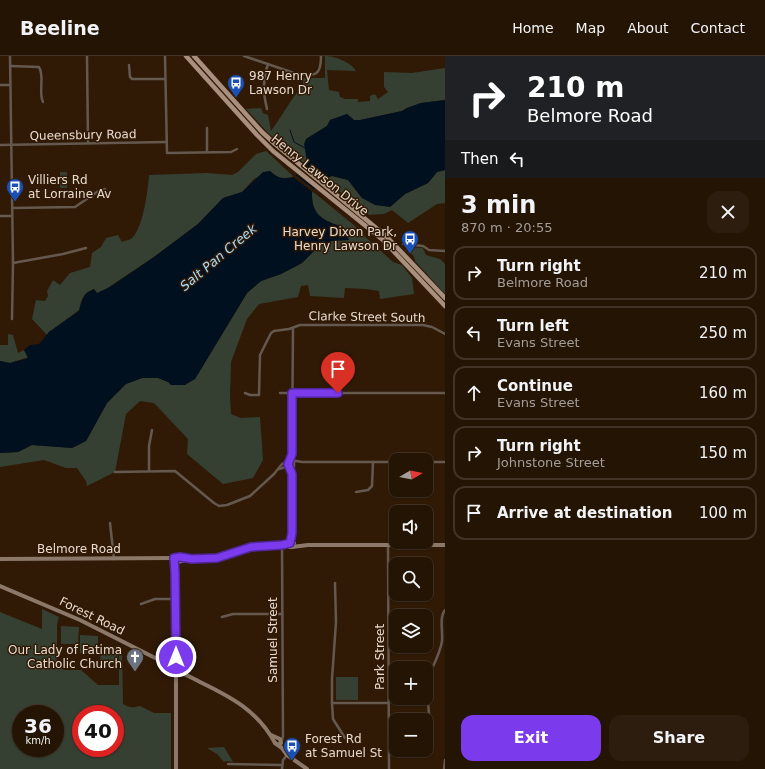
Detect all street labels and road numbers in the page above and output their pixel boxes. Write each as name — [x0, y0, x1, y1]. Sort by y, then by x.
street label: Queensbury Road — [29, 127, 137, 143]
street label: Henry Lawson Drive — [269, 132, 371, 218]
street label: Clarke Street South — [308, 309, 426, 325]
street label: Belmore Road — [37, 542, 121, 556]
street label: Forest Road — [57, 594, 127, 638]
street label: Samuel Street — [266, 597, 280, 683]
street label: Park Street — [373, 624, 387, 690]

